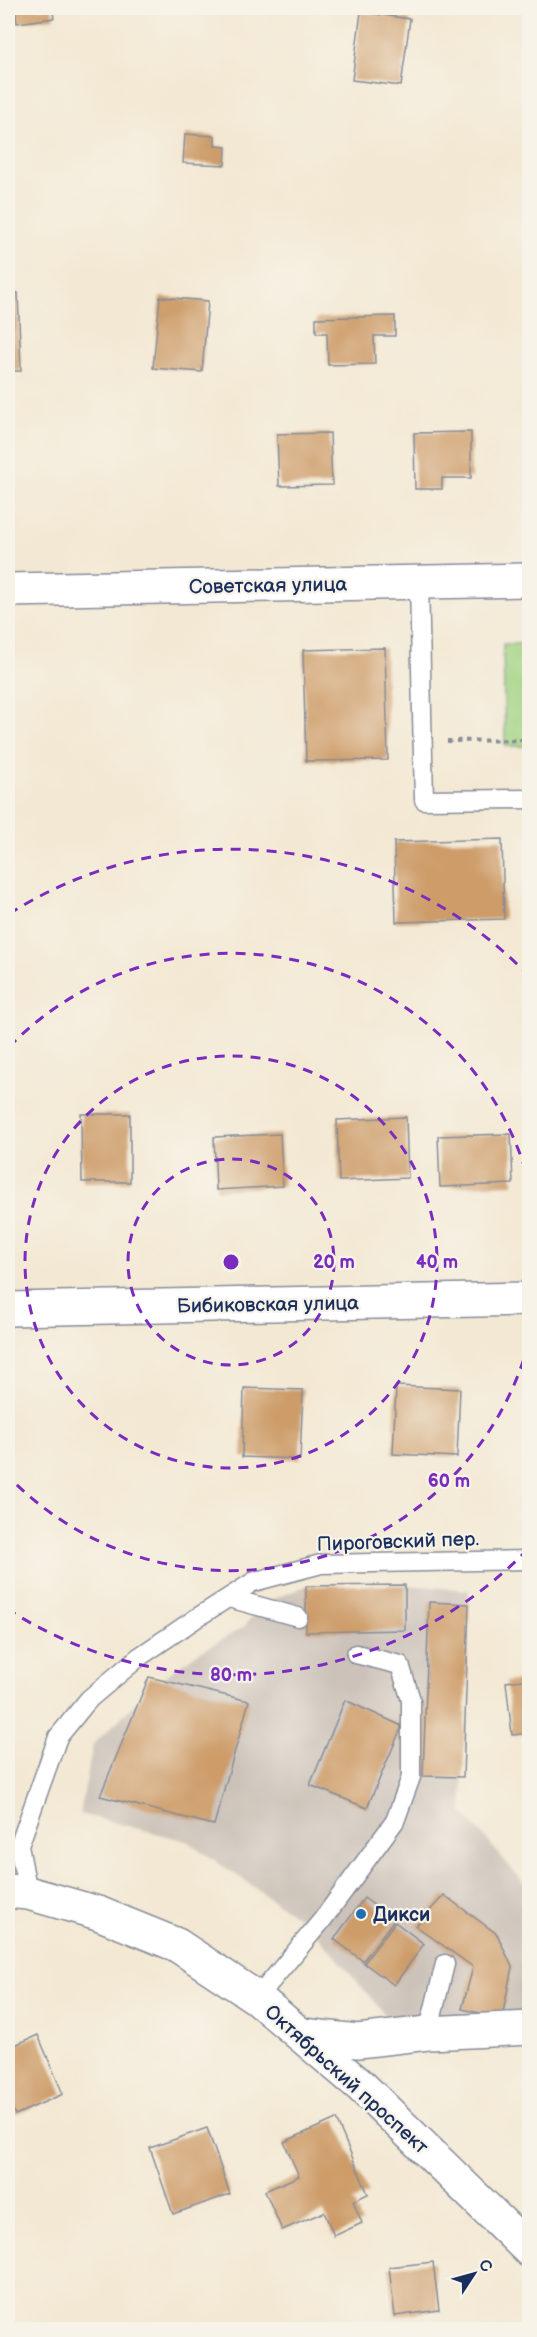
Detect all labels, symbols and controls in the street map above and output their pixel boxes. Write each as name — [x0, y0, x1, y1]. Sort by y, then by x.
street label: Советская улица — [189, 573, 348, 599]
centre of rings — [221, 1252, 241, 1272]
text: 20 m — [313, 1252, 355, 1273]
text: 40 m — [416, 1252, 458, 1273]
street label: Бибиковская улица — [177, 1291, 359, 1319]
text: 60 m — [428, 1471, 470, 1492]
street label: Пироговский пер. — [316, 1527, 480, 1557]
text: 80 m — [210, 1665, 252, 1686]
place label: Дикси — [373, 1903, 430, 1927]
marker: Дикси — [354, 1907, 368, 1921]
street label: Октябрьский проспект — [260, 2000, 434, 2160]
north arrow — [444, 2244, 504, 2304]
text: С — [474, 2256, 496, 2276]

